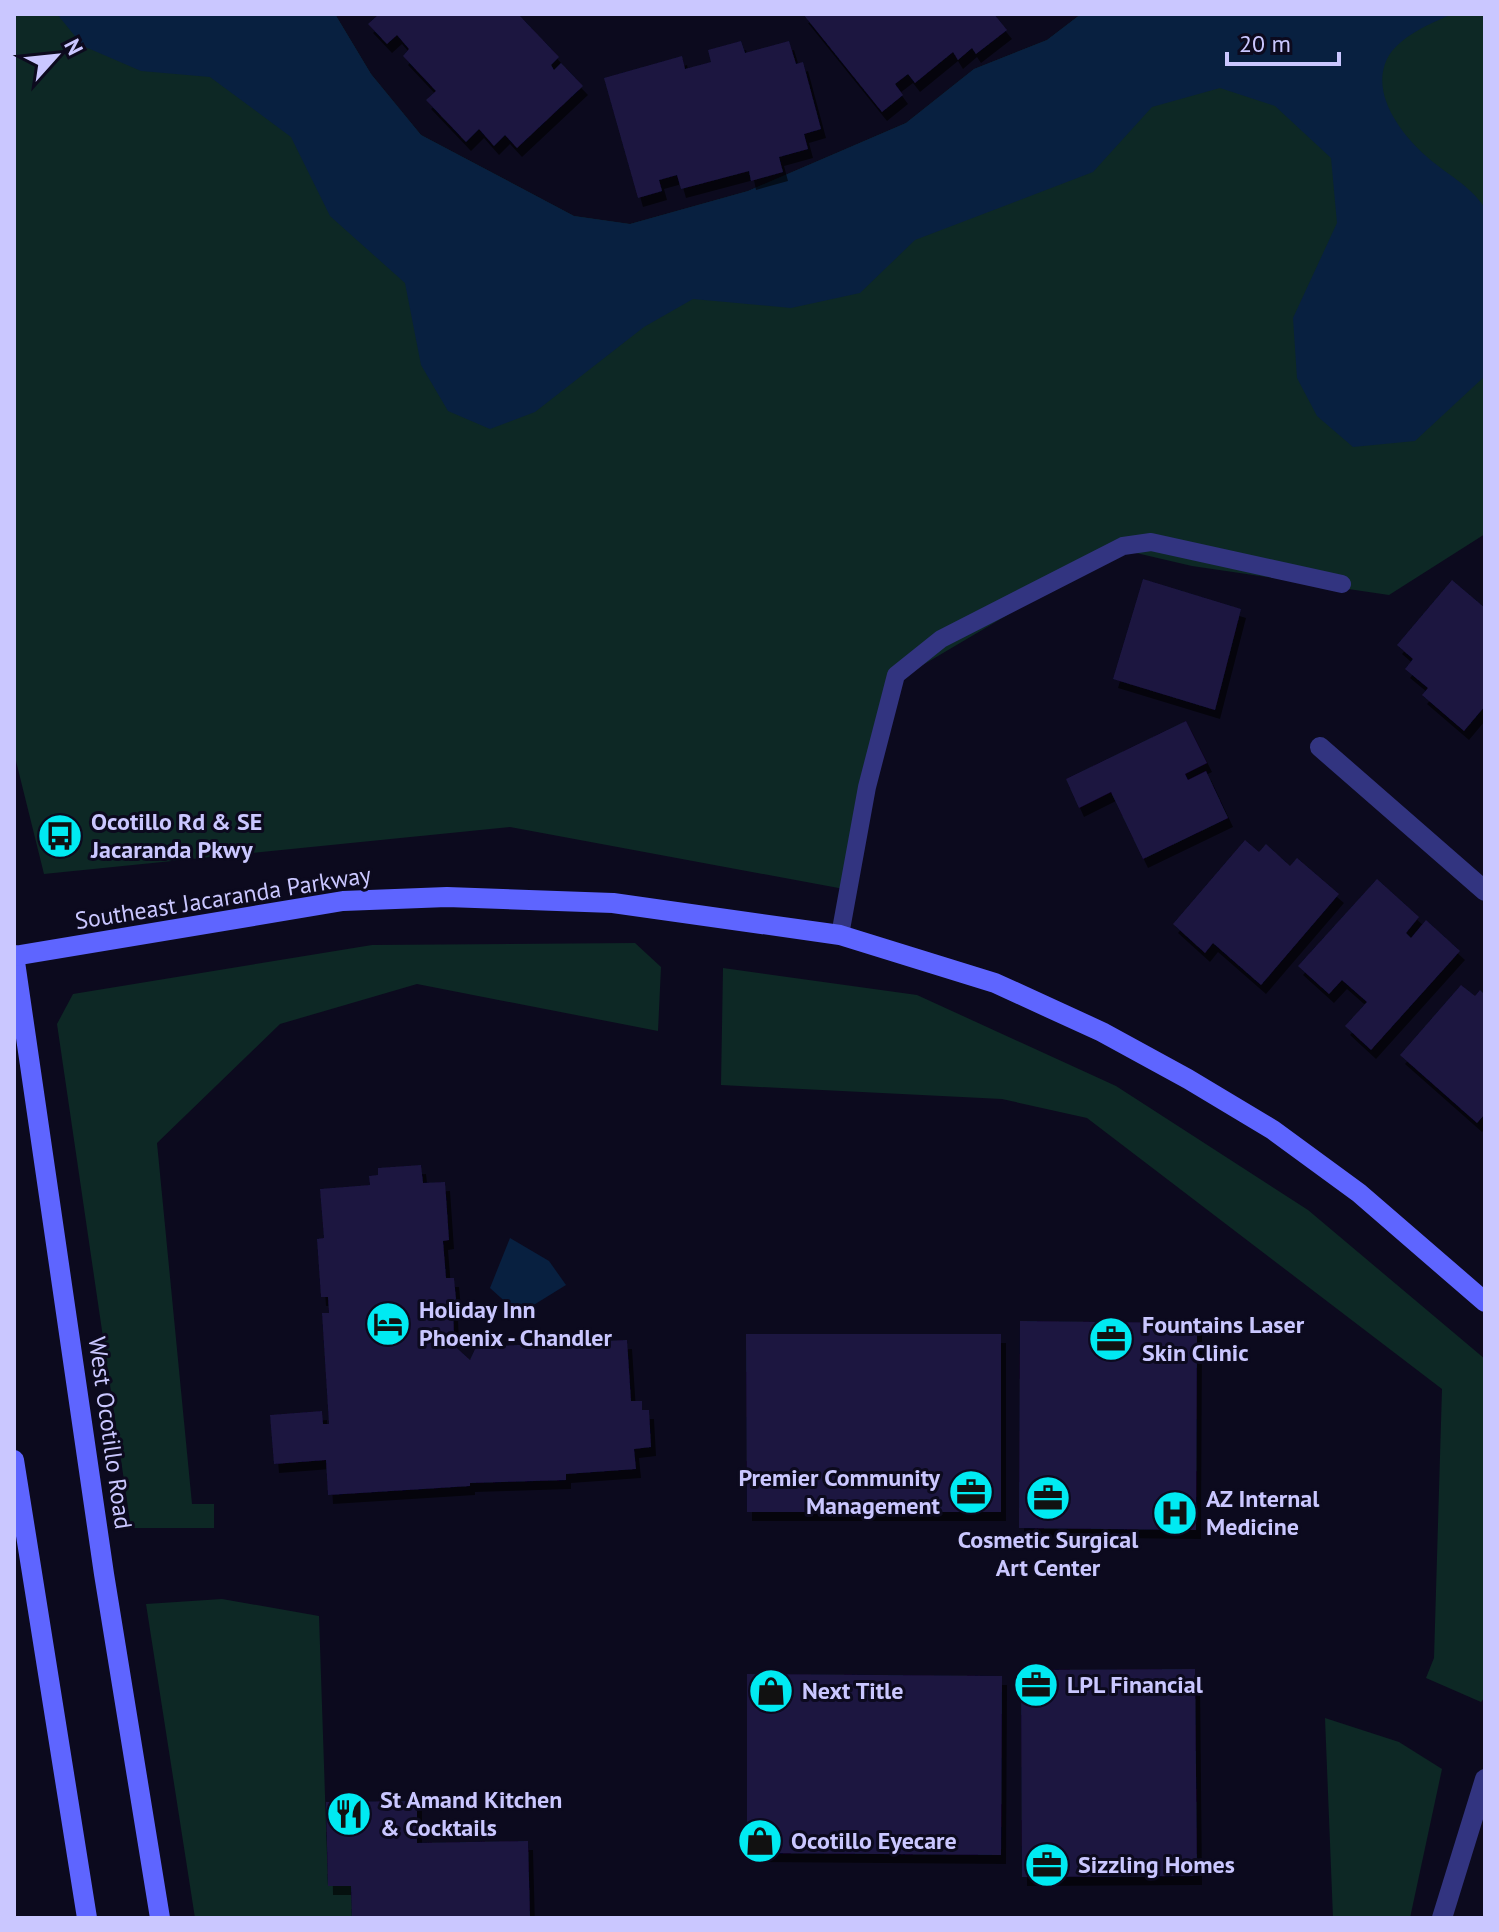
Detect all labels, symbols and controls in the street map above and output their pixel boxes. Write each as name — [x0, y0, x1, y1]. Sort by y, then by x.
north arrow — [16, 16, 96, 96]
scale bar — [1227, 16, 1339, 66]
text: 20 m — [1239, 28, 1291, 59]
text: N — [58, 34, 90, 60]
place label: Ocotillo Rd & SE Jacaranda Pkwy — [90, 806, 262, 865]
bus stop icon: Ocotillo Rd & SE Jacaranda Pkwy — [36, 812, 84, 860]
street label: Southeast Jacaranda Parkway — [73, 859, 373, 936]
place label: Holiday Inn Phoenix - Chandler — [419, 1294, 612, 1353]
hotel icon: Holiday Inn Phoenix - Chandler — [364, 1300, 412, 1348]
place label: Fountains Laser Skin Clinic — [1142, 1309, 1305, 1368]
office icon: Fountains Laser Skin Clinic — [1087, 1315, 1135, 1363]
street label: West Ocotillo Road — [82, 1335, 139, 1531]
place label: Premier Community Management — [738, 1462, 941, 1521]
office icon: Premier Community Management — [947, 1468, 995, 1516]
office icon: Cosmetic Surgical Art Center — [1024, 1474, 1072, 1522]
place label: AZ Internal Medicine — [1206, 1483, 1320, 1542]
hospital icon: AZ Internal Medicine — [1151, 1489, 1199, 1537]
place label: Cosmetic Surgical Art Center — [958, 1524, 1139, 1583]
office icon: LPL Financial — [1012, 1661, 1060, 1709]
shop icon: Next Title — [747, 1667, 795, 1715]
place label: LPL Financial — [1067, 1669, 1204, 1700]
place label: Next Title — [802, 1675, 903, 1706]
place label: St Amand Kitchen & Cocktails — [380, 1784, 562, 1843]
restaurant icon: St Amand Kitchen & Cocktails — [325, 1790, 373, 1838]
shop icon: Ocotillo Eyecare — [736, 1817, 784, 1865]
place label: Ocotillo Eyecare — [791, 1825, 957, 1856]
office icon: Sizzling Homes — [1023, 1841, 1071, 1889]
place label: Sizzling Homes — [1078, 1849, 1235, 1880]

